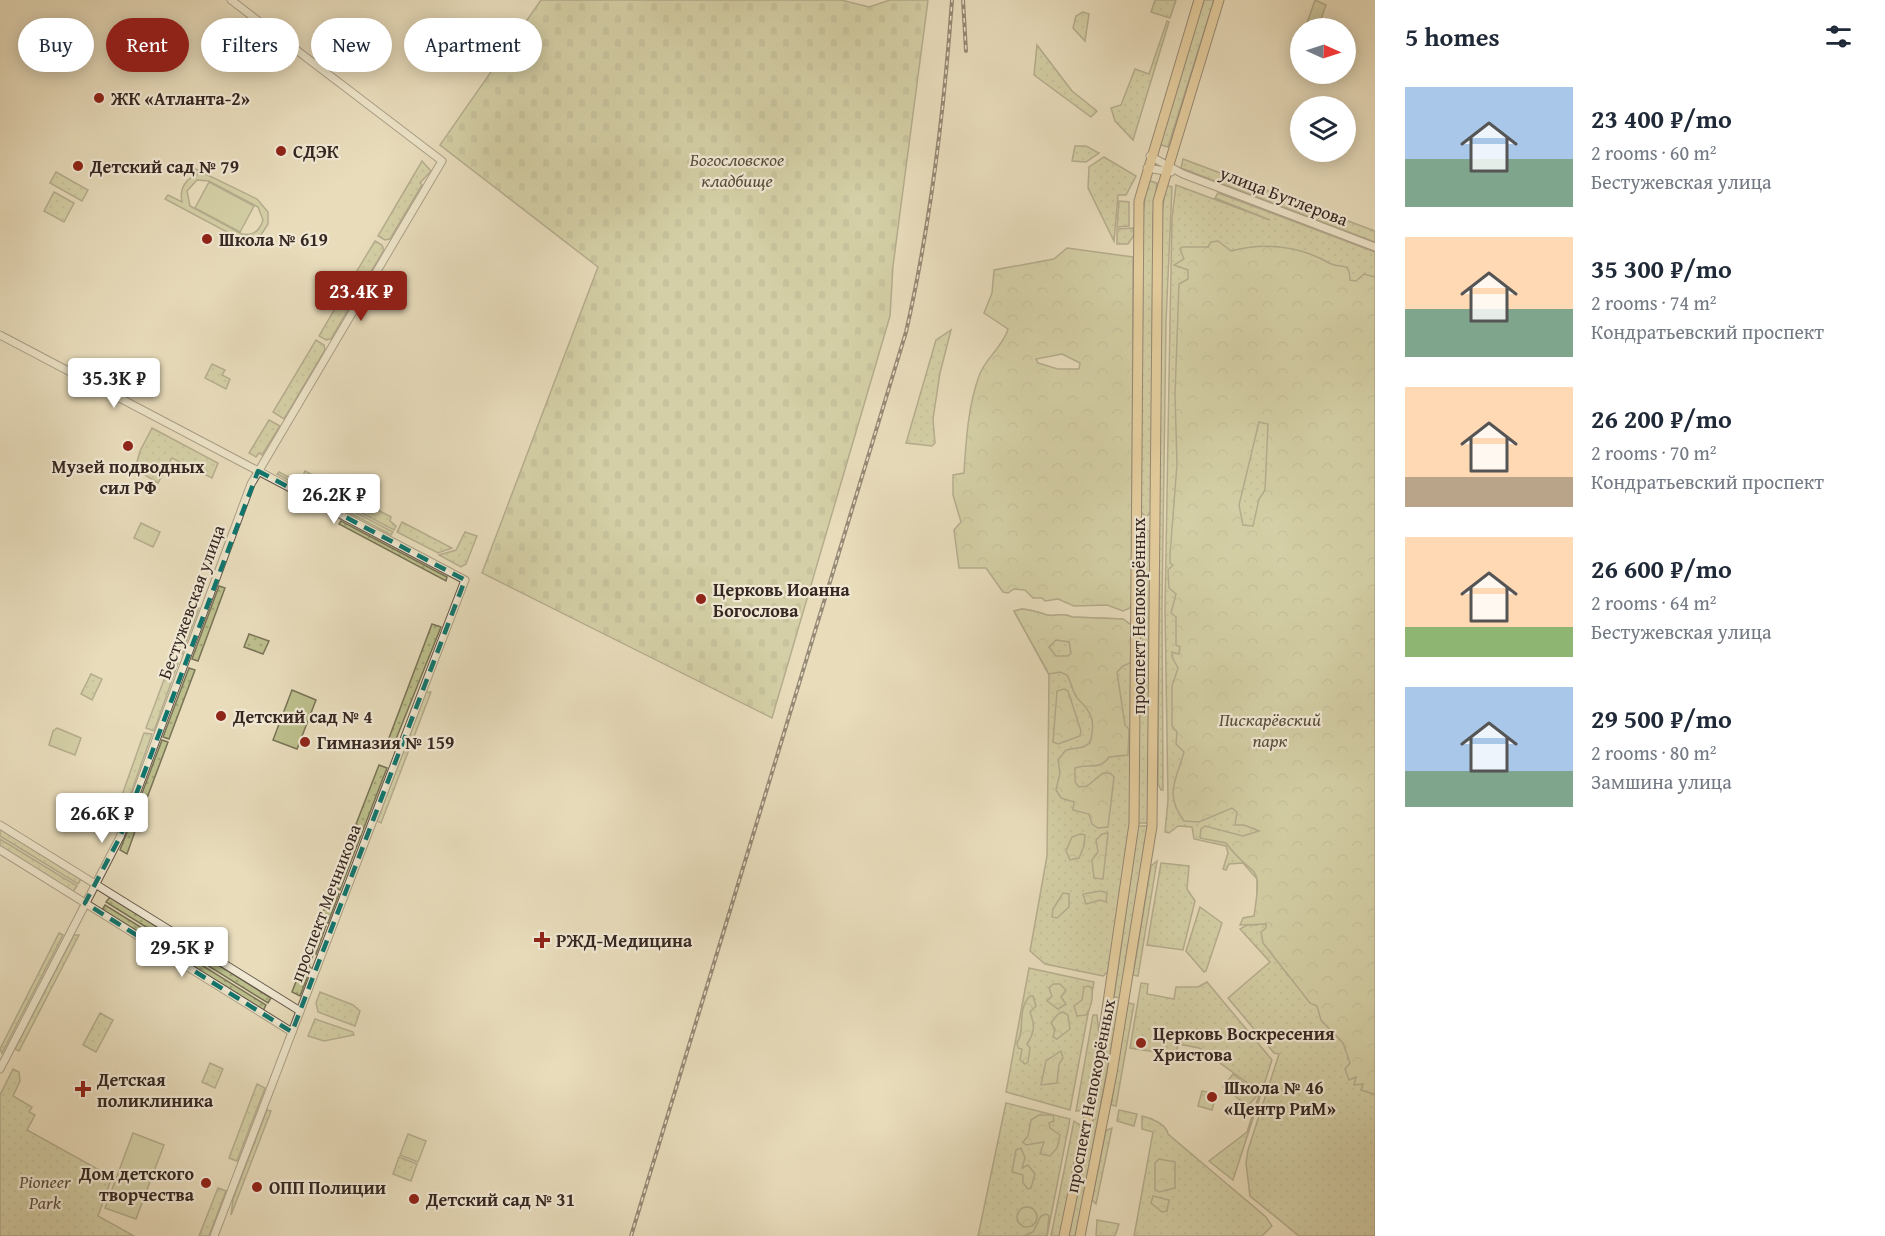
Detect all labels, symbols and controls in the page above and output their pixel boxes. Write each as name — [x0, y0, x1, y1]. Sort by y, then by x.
text: 5 homes — [1405, 17, 1500, 56]
chip: Buy — [18, 18, 94, 72]
chip: Rent — [106, 18, 189, 72]
chip: Filters — [201, 18, 299, 72]
chip: New — [311, 18, 392, 72]
chip: Apartment — [404, 18, 542, 72]
north arrow — [1290, 18, 1356, 84]
map controls — [1290, 18, 1356, 162]
icon: filters — [1822, 20, 1855, 53]
place label: ЖК «Атланта-2» — [110, 85, 250, 112]
marker: ЖК «Атланта-2» — [92, 91, 106, 105]
button: layers — [1290, 96, 1356, 162]
text: 23 400 ₽/mo — [1591, 99, 1732, 138]
icon: home — [1453, 111, 1525, 183]
place label: СДЭК — [293, 138, 339, 165]
text: 2 rooms · 60 m² — [1591, 138, 1717, 167]
marker: СДЭК — [274, 144, 288, 158]
park label: Богословское кладбище — [690, 146, 784, 194]
place label: Детский сад № 79 — [89, 153, 239, 180]
marker: Детский сад № 79 — [71, 159, 85, 173]
street label: улица Бутлерова — [1215, 159, 1352, 233]
text: Бестужевская улица — [1591, 167, 1772, 196]
place label: Школа № 619 — [219, 226, 328, 253]
marker: Школа № 619 — [200, 232, 214, 246]
text: 35 300 ₽/mo — [1591, 249, 1732, 288]
icon: home — [1453, 261, 1525, 333]
pin: 23.4K ₽ — [306, 271, 416, 322]
text: 23.4K ₽ — [329, 276, 393, 305]
text: 2 rooms · 74 m² — [1591, 288, 1717, 317]
text: Кондратьевский проспект — [1591, 317, 1824, 346]
pin: 35.3K ₽ — [59, 358, 169, 409]
text: 35.3K ₽ — [82, 363, 146, 392]
text: 26 200 ₽/mo — [1591, 399, 1732, 438]
icon: home — [1453, 411, 1525, 483]
text: 2 rooms · 70 m² — [1591, 438, 1717, 467]
marker: Музей подводных сил РФ — [121, 439, 135, 453]
place label: Музей подводных сил РФ — [51, 453, 205, 501]
text: Кондратьевский проспект — [1591, 467, 1824, 496]
pin: 26.2K ₽ — [279, 474, 389, 525]
text: 26.2K ₽ — [302, 479, 366, 508]
street label: проспект Непокорённых — [1125, 517, 1152, 714]
street label: Бестужевская улица — [151, 521, 232, 683]
text: 26 600 ₽/mo — [1591, 549, 1732, 588]
icon: home — [1453, 561, 1525, 633]
place label: Церковь Иоанна Богослова — [713, 576, 851, 624]
text: 2 rooms · 64 m² — [1591, 588, 1717, 617]
marker: Церковь Иоанна Богослова — [694, 592, 708, 606]
text: Бестужевская улица — [1591, 617, 1772, 646]
text: 29 500 ₽/mo — [1591, 699, 1732, 738]
place label: Детский сад № 4 — [232, 703, 373, 730]
park label: Пискарёвский парк — [1219, 706, 1321, 754]
marker: Детский сад № 4 — [214, 709, 228, 723]
icon: home — [1453, 711, 1525, 783]
place label: Гимназия № 159 — [317, 729, 454, 756]
marker: Гимназия № 159 — [298, 735, 312, 749]
text: 2 rooms · 80 m² — [1591, 738, 1717, 767]
text: Замшина улица — [1591, 767, 1732, 796]
pin: 26.6K ₽ — [47, 793, 157, 844]
text: 26.6K ₽ — [70, 798, 134, 827]
street label: проспект Мечникова — [282, 820, 368, 986]
pin: 29.5K ₽ — [127, 927, 237, 978]
place label: РЖД-Медицина — [556, 927, 693, 954]
marker: РЖД-Медицина — [533, 931, 551, 949]
text: 29.5K ₽ — [150, 932, 214, 961]
street label: проспект Непокорённых — [1058, 996, 1122, 1195]
place label: Церковь Воскресения Христова — [1153, 1020, 1335, 1068]
marker: Церковь Воскресения Христова — [1134, 1036, 1148, 1050]
place label: Детская поликлиника — [96, 1066, 214, 1114]
place label: Школа № 46 «Центр РиМ» — [1224, 1074, 1336, 1122]
marker: Детская поликлиника — [74, 1080, 92, 1098]
marker: Школа № 46 «Центр РиМ» — [1205, 1090, 1219, 1104]
place label: Дом детского творчества — [78, 1160, 195, 1208]
park label: Pioneer Park — [18, 1168, 72, 1216]
place label: ОПП Полиции — [269, 1174, 386, 1201]
marker: Дом детского творчества — [199, 1176, 213, 1190]
marker: ОПП Полиции — [250, 1180, 264, 1194]
place label: Детский сад № 31 — [425, 1186, 575, 1213]
marker: Детский сад № 31 — [407, 1192, 421, 1206]

